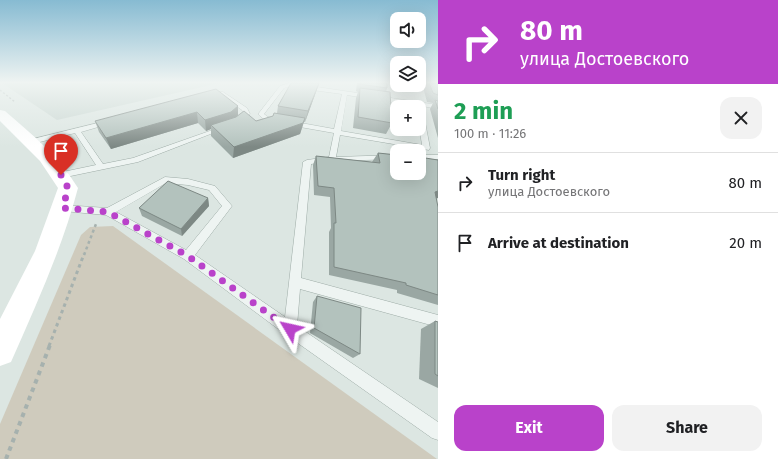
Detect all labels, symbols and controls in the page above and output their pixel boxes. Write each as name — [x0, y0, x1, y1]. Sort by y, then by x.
map controls — [390, 12, 426, 180]
button: sound — [390, 12, 426, 48]
text: 80 m — [520, 14, 583, 47]
icon: right — [454, 16, 506, 68]
text: улица Достоевского — [520, 48, 689, 70]
button: layers — [390, 56, 426, 92]
text: 2 min — [454, 97, 513, 125]
button: close — [720, 97, 762, 139]
button: + — [390, 100, 426, 136]
text: 100 m · 11:26 — [454, 126, 526, 141]
pin — [44, 134, 78, 175]
icon: arrive — [50, 140, 72, 162]
button: − — [390, 144, 426, 180]
text: Turn right — [488, 166, 555, 184]
icon: right — [454, 172, 476, 194]
text: 80 m — [729, 174, 762, 192]
text: улица Достоевского — [488, 184, 610, 199]
icon: arrive — [454, 232, 476, 254]
text: Arrive at destination — [488, 234, 629, 252]
text: 20 m — [729, 234, 762, 252]
position arrow — [269, 308, 311, 350]
button: Exit — [454, 405, 604, 451]
button: Share — [612, 405, 762, 451]

